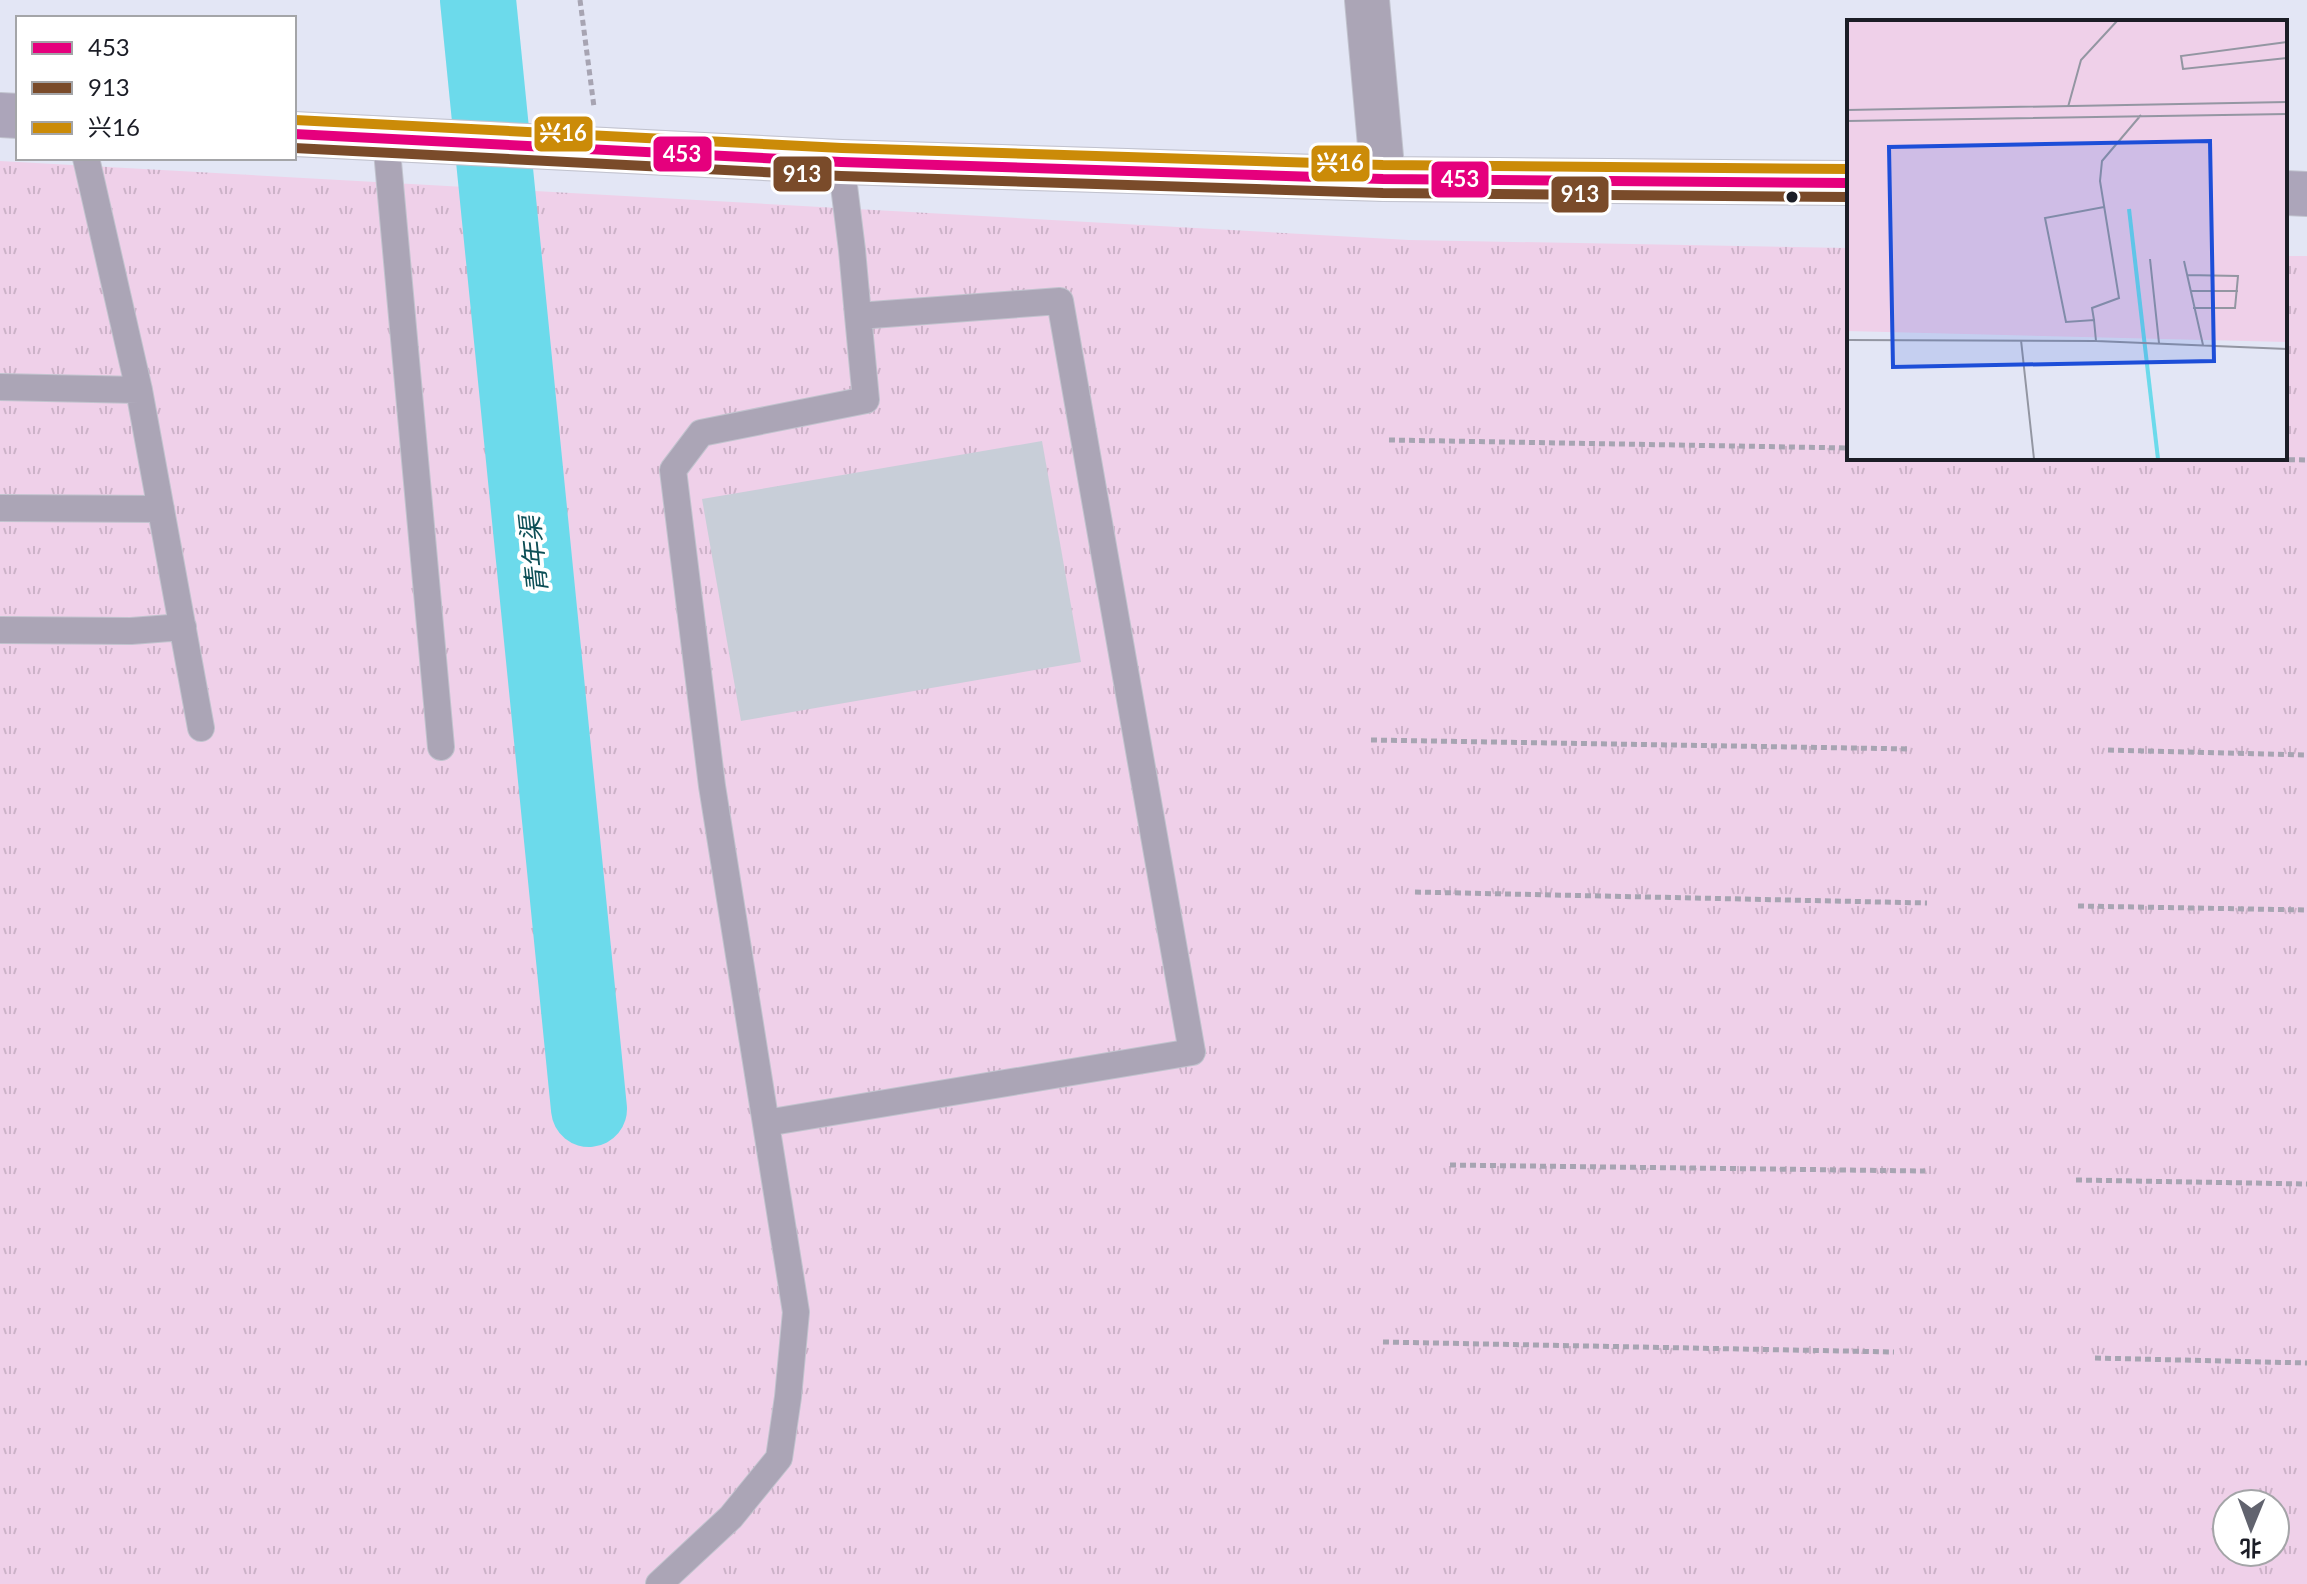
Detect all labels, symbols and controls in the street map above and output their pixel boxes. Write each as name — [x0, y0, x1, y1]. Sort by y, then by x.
legend — [16, 16, 296, 160]
inset map — [1847, 20, 2287, 460]
text: 453 — [88, 32, 130, 61]
text: 913 — [88, 72, 130, 101]
text: 兴16 — [88, 112, 140, 141]
line badge: 兴16 — [533, 115, 594, 153]
text: 兴16 — [539, 119, 587, 146]
line badge: 453 — [652, 135, 713, 173]
text: 453 — [663, 140, 701, 167]
line badge: 兴16 — [1310, 144, 1371, 183]
text: 兴16 — [1316, 149, 1364, 176]
line badge: 913 — [772, 155, 833, 193]
text: 913 — [783, 160, 821, 187]
line badge: 453 — [1430, 160, 1490, 199]
text: 453 — [1441, 165, 1479, 192]
line badge: 913 — [1550, 175, 1610, 214]
text: 913 — [1561, 180, 1599, 207]
unlabelled marker — [1784, 189, 1800, 205]
water label: 青年渠 — [513, 511, 553, 596]
north arrow — [2211, 1488, 2291, 1568]
text: 北 — [2239, 1535, 2262, 1562]

